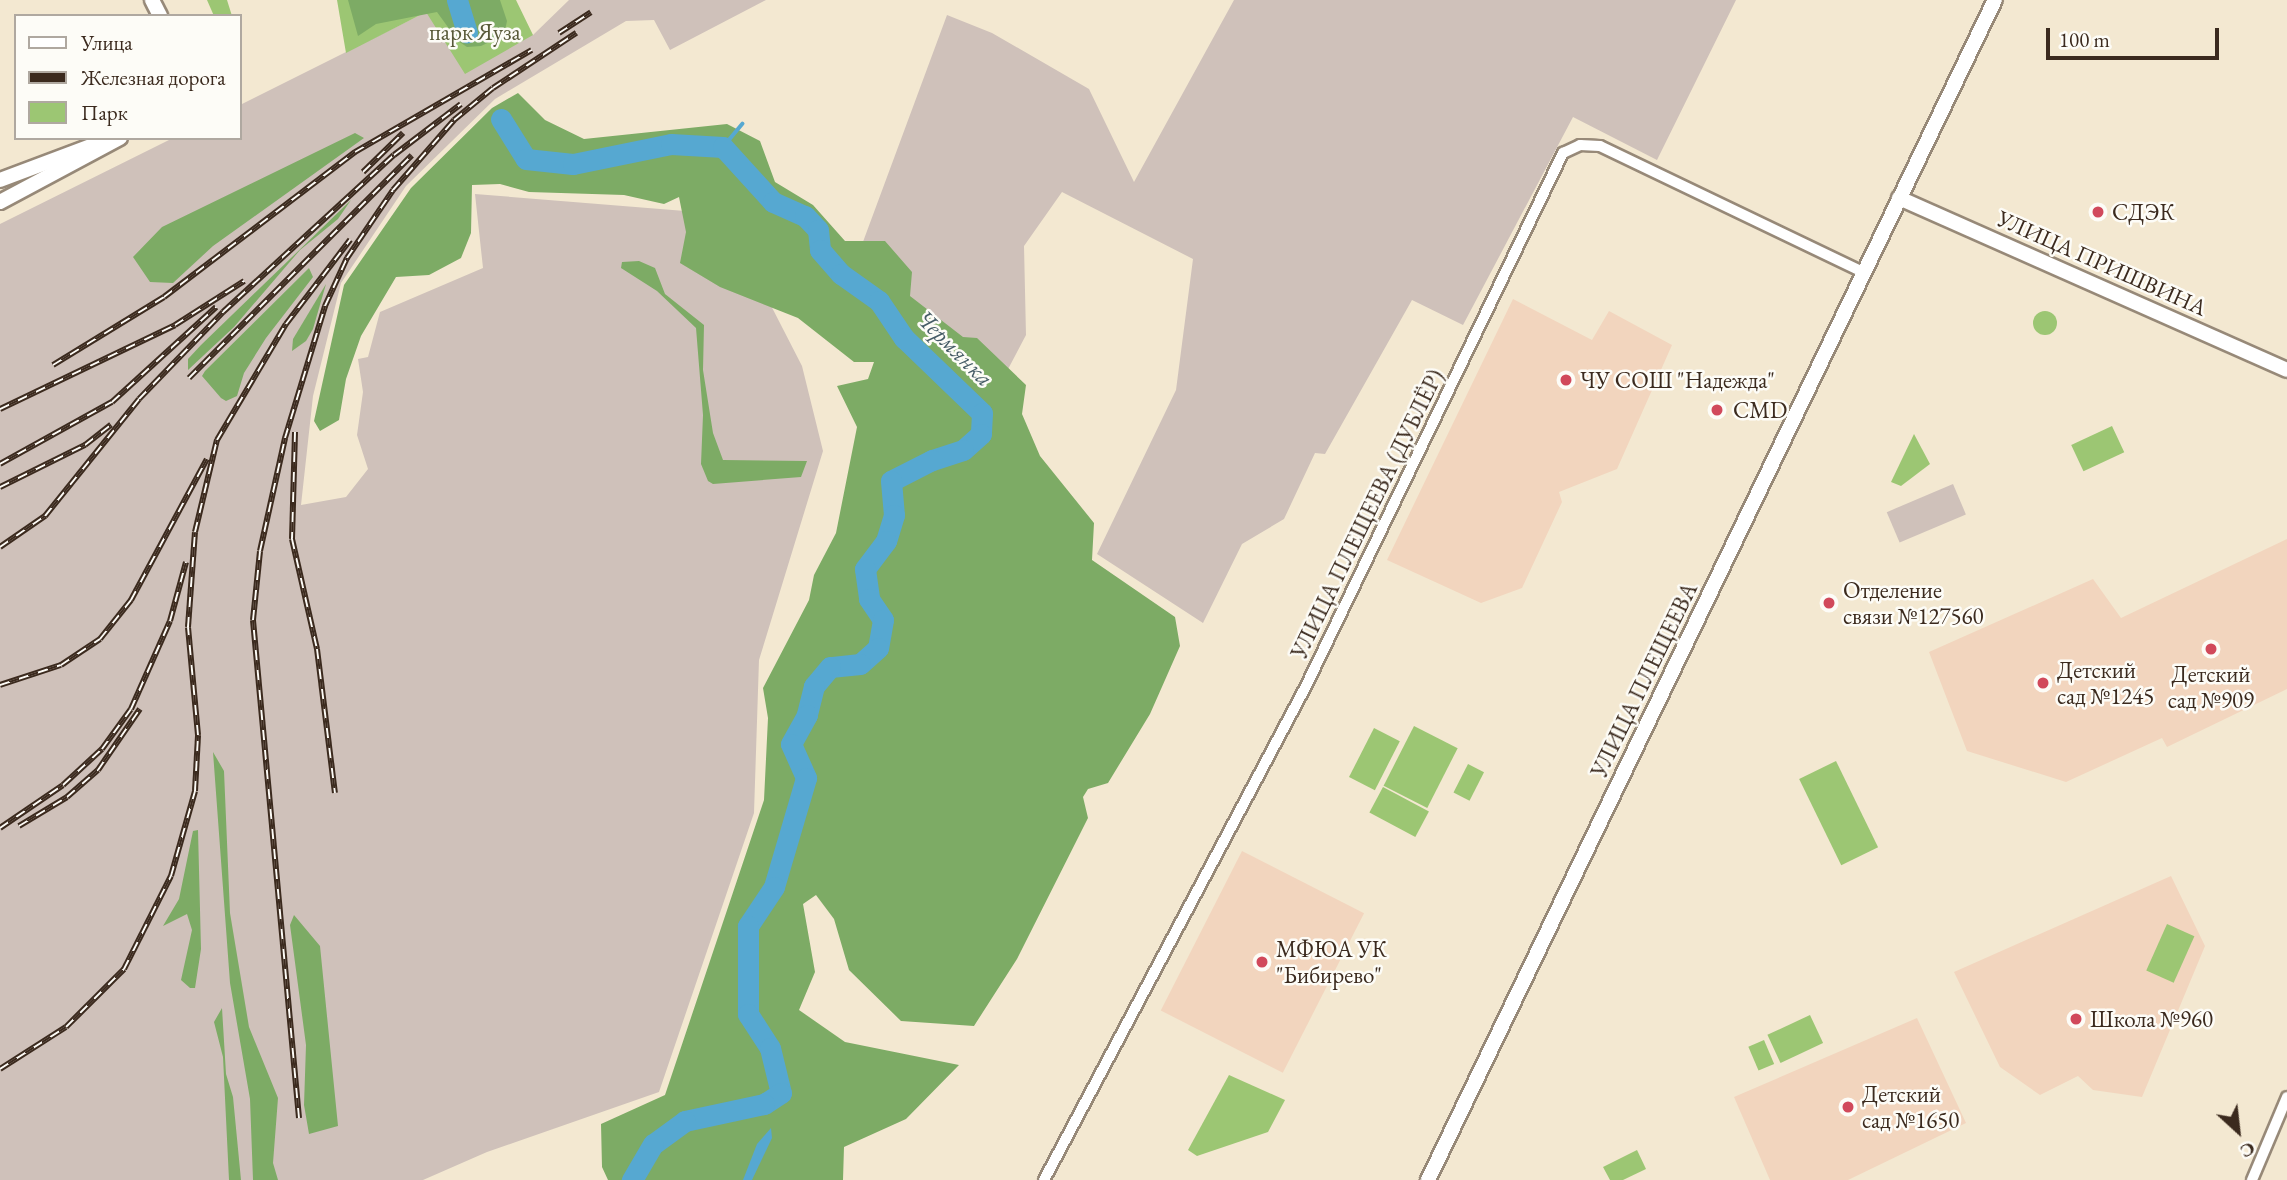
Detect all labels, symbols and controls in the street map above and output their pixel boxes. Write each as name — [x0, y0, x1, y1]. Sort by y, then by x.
legend — [14, 14, 242, 140]
scale bar — [2049, 14, 2222, 58]
park label: парк Яуза — [429, 18, 521, 46]
text: 100 m — [2059, 26, 2110, 53]
text: Улица — [81, 29, 133, 56]
text: Железная дорога — [81, 64, 226, 91]
text: Парк — [81, 99, 128, 126]
place label: СДЭК — [2112, 198, 2175, 226]
street label: УЛИЦА ПРИШВИНА — [1993, 204, 2211, 322]
marker: СДЭК — [2090, 204, 2106, 220]
water label: Чермянка — [911, 304, 999, 392]
street label: УЛИЦА ПЛЕЩЕЕВА (ДУБЛЁР) — [1285, 365, 1449, 663]
place label: ЧУ СОШ "Надежда" — [1580, 366, 1775, 394]
marker: ЧУ СОШ "Надежда" — [1558, 372, 1574, 388]
place label: CMD — [1733, 396, 1787, 424]
marker: CMD — [1707, 400, 1727, 420]
place label: Отделение связи №127560 — [1843, 576, 1984, 630]
street label: УЛИЦА ПЛЕЩЕЕВА — [1585, 578, 1703, 782]
marker: Отделение связи №127560 — [1821, 595, 1837, 611]
marker: Детский сад №909 — [2203, 641, 2219, 657]
place label: Детский сад №1245 — [2057, 656, 2154, 710]
place label: Детский сад №909 — [2168, 660, 2254, 714]
marker: Детский сад №1245 — [2035, 675, 2051, 691]
place label: МФЮА УК "Бибирево" — [1276, 935, 1387, 989]
marker: МФЮА УК "Бибирево" — [1254, 954, 1270, 970]
place label: Школа №960 — [2090, 1005, 2213, 1033]
marker: Школа №960 — [2068, 1011, 2084, 1027]
place label: Детский сад №1650 — [1862, 1080, 1959, 1134]
north arrow — [2203, 1096, 2273, 1166]
marker: Детский сад №1650 — [1840, 1099, 1856, 1115]
text: С — [2236, 1136, 2259, 1164]

